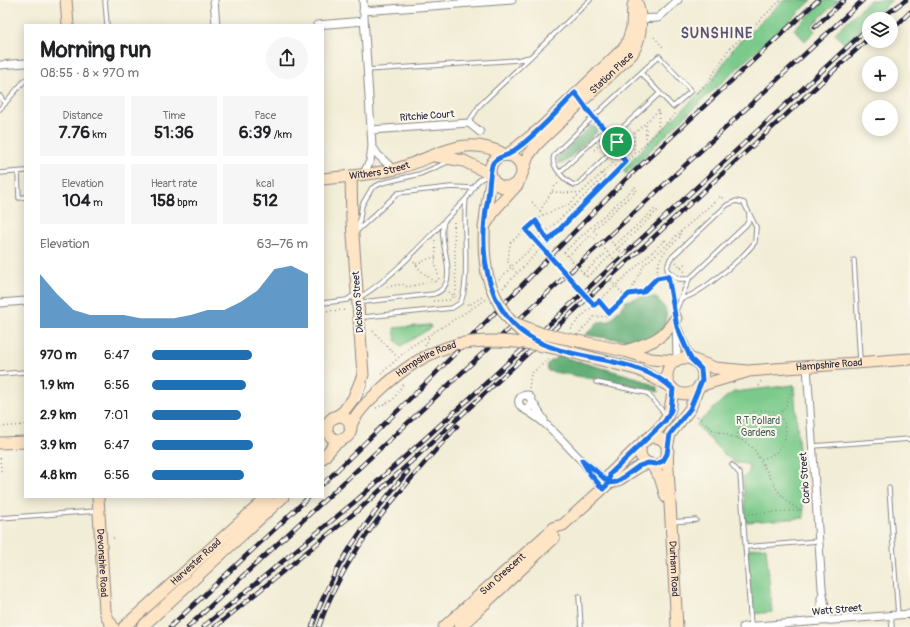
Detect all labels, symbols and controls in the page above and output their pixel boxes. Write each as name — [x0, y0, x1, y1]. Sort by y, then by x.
map controls — [862, 12, 898, 136]
button: layers — [862, 12, 898, 48]
district label: SUNSHINE — [681, 25, 753, 42]
text: Morning run — [40, 36, 151, 64]
button: share — [266, 37, 308, 79]
street label: Station Place — [587, 50, 636, 97]
button: + — [862, 56, 898, 92]
text: 08:55 · 8 × 970 m — [40, 65, 139, 81]
button: − — [862, 100, 898, 136]
street label: Ritchie Court — [399, 108, 456, 124]
text: Distance — [63, 109, 103, 122]
text: Time — [162, 109, 185, 122]
text: Pace — [254, 109, 276, 122]
text: 7.76 — [58, 122, 90, 143]
text: 51:36 — [154, 122, 194, 143]
text: 6:39 — [239, 122, 271, 143]
pin — [600, 125, 634, 159]
text: km — [90, 128, 107, 141]
text: /km — [271, 128, 292, 141]
icon: arrive — [606, 131, 628, 153]
street label: Withers Street — [348, 159, 412, 182]
text: Elevation — [62, 177, 104, 190]
text: Heart rate — [151, 177, 197, 190]
text: kcal — [256, 177, 274, 190]
text: 104 — [63, 190, 91, 211]
text: 158 — [150, 190, 175, 211]
text: 512 — [253, 190, 278, 211]
text: m — [91, 196, 103, 209]
text: bpm — [175, 196, 198, 209]
text: Elevation — [40, 236, 90, 252]
text: 63–76 m — [257, 236, 308, 252]
street label: Dickson Street — [350, 270, 366, 333]
street label: Hampshire Road — [393, 339, 458, 380]
text: 970 m — [40, 347, 77, 363]
text: 6:47 — [104, 347, 129, 363]
street label: Hampshire Road — [795, 357, 863, 373]
text: 1.9 km — [40, 377, 74, 393]
text: 6:56 — [104, 377, 130, 393]
text: 2.9 km — [40, 407, 77, 423]
text: 7:01 — [104, 407, 128, 423]
park label: R T Pollard Gardens — [736, 415, 780, 439]
text: 3.9 km — [40, 437, 77, 453]
text: 6:47 — [104, 437, 129, 453]
street label: Corio Street — [797, 451, 813, 504]
text: 4.8 km — [40, 467, 77, 483]
text: 6:56 — [104, 467, 130, 483]
street label: Devonshire Road — [94, 528, 110, 598]
street label: Harvester Road — [168, 536, 224, 588]
street label: Durham Road — [666, 541, 681, 597]
street label: Sun Crescent — [477, 550, 529, 598]
street label: Watt Street — [811, 602, 864, 618]

